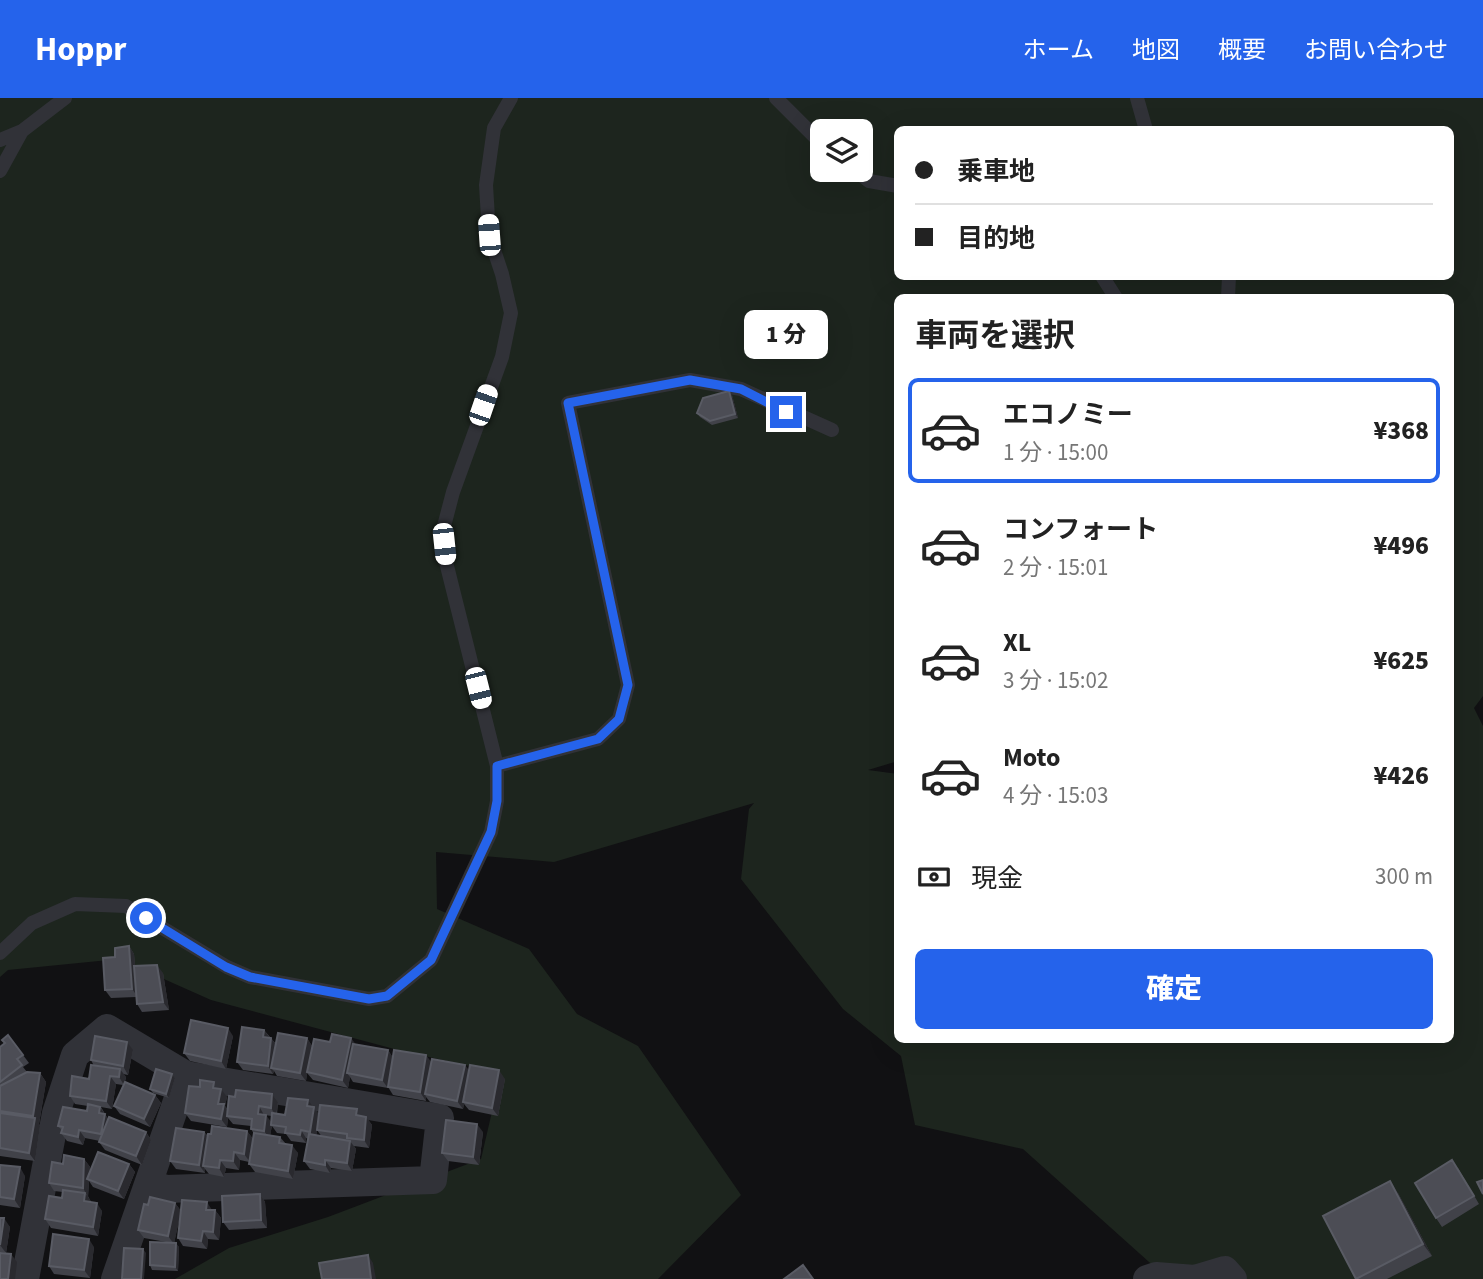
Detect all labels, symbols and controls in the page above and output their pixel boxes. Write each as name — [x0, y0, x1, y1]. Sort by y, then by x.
text: Hoppr — [35, 26, 127, 73]
text: ホーム — [1023, 33, 1094, 68]
text: 地図 — [1132, 33, 1180, 68]
text: 概要 — [1218, 33, 1266, 68]
text: お問い合わせ — [1304, 33, 1448, 68]
map controls — [810, 119, 873, 182]
button: layers — [810, 119, 873, 182]
text: 乗車地 — [957, 153, 1035, 190]
car — [478, 213, 501, 257]
text: 目的地 — [957, 220, 1035, 257]
callout: 1 分 — [744, 310, 828, 360]
text: 車両を選択 — [915, 313, 1075, 359]
text: 1 分 — [766, 318, 806, 351]
car — [467, 382, 500, 428]
route end — [770, 396, 802, 428]
text: エコノミー — [1003, 396, 1133, 433]
icon: car — [919, 399, 982, 462]
text: ¥368 — [1373, 412, 1429, 449]
text: 1 分 · 15:00 — [1003, 436, 1108, 469]
text: コンフォート — [1003, 511, 1158, 548]
icon: car — [919, 514, 982, 577]
car — [432, 522, 457, 566]
text: ¥496 — [1373, 527, 1429, 564]
text: 2 分 · 15:01 — [1003, 551, 1108, 584]
text: XL — [1003, 624, 1031, 661]
icon: car — [919, 629, 982, 692]
text: ¥625 — [1373, 642, 1429, 679]
text: 3 分 · 15:02 — [1003, 664, 1108, 697]
car — [463, 665, 494, 711]
text: Moto — [1003, 739, 1060, 776]
icon: car — [919, 744, 982, 807]
text: ¥426 — [1373, 757, 1429, 794]
text: 4 分 · 15:03 — [1003, 779, 1108, 812]
icon: cash — [915, 858, 953, 896]
text: 現金 — [971, 860, 1023, 897]
text: 300 m — [1375, 860, 1433, 893]
route start — [130, 902, 162, 934]
button: 確定 — [915, 949, 1433, 1029]

